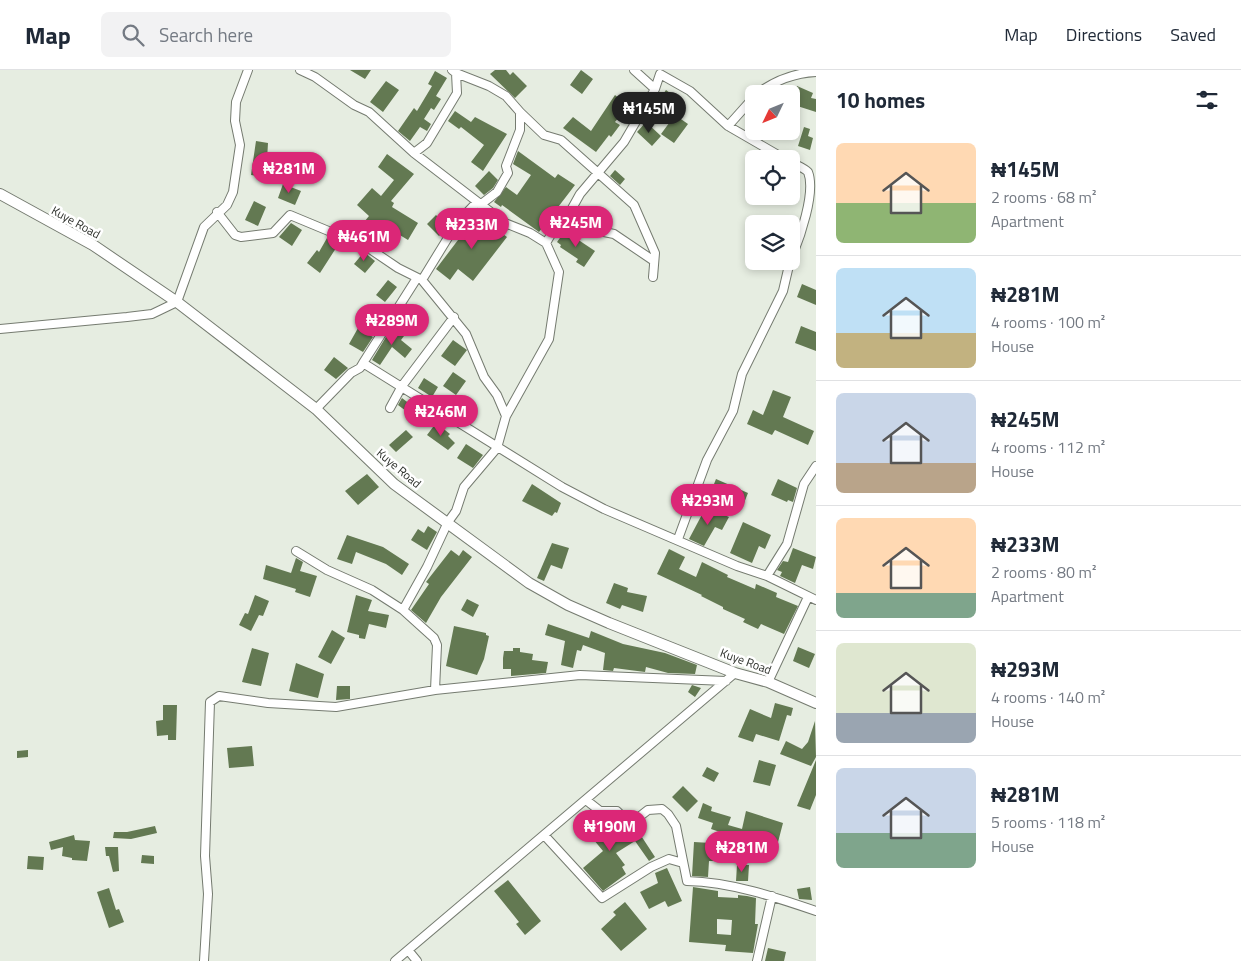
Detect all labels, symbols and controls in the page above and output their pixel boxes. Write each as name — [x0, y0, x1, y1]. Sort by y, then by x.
search box — [101, 12, 451, 57]
text: Map — [25, 17, 71, 53]
text: Search here — [159, 20, 253, 49]
icon: search — [119, 21, 147, 49]
text: Map — [1004, 21, 1038, 48]
text: Directions — [1066, 21, 1142, 48]
text: Saved — [1170, 21, 1216, 48]
text: 10 homes — [836, 84, 925, 116]
north arrow — [745, 85, 800, 140]
map controls — [745, 85, 800, 270]
icon: filters — [1193, 86, 1221, 114]
pin: ₦145M — [614, 92, 684, 134]
text: ₦145M — [623, 96, 675, 120]
button: locate — [745, 150, 800, 205]
pin: ₦281M — [254, 152, 324, 194]
text: ₦145M — [991, 153, 1059, 185]
text: ₦281M — [263, 156, 315, 180]
icon: home — [876, 163, 936, 223]
text: 2 rooms · 68 m² — [991, 185, 1096, 209]
street label: Kuye Road — [48, 201, 104, 243]
pin: ₦245M — [541, 206, 611, 248]
pin: ₦233M — [437, 208, 507, 250]
text: Apartment — [991, 209, 1064, 233]
text: ₦245M — [550, 210, 602, 234]
text: ₦233M — [446, 212, 498, 236]
button: layers — [745, 215, 800, 270]
pin: ₦461M — [329, 220, 399, 262]
text: ₦461M — [338, 224, 390, 248]
text: ₦281M — [991, 278, 1059, 310]
icon: home — [876, 288, 936, 348]
pin: ₦289M — [357, 304, 427, 346]
text: ₦289M — [366, 308, 418, 332]
text: 4 rooms · 100 m² — [991, 310, 1105, 334]
text: House — [991, 334, 1034, 358]
pin: ₦246M — [406, 394, 476, 437]
text: ₦246M — [415, 399, 467, 423]
text: ₦245M — [991, 403, 1059, 435]
icon: home — [876, 413, 936, 473]
text: 4 rooms · 112 m² — [991, 435, 1105, 459]
street label: Kuye Road — [372, 444, 426, 492]
text: House — [991, 459, 1034, 483]
pin: ₦293M — [673, 484, 743, 526]
text: ₦293M — [682, 488, 734, 512]
text: ₦233M — [991, 528, 1059, 560]
icon: home — [876, 538, 936, 598]
text: 2 rooms · 80 m² — [991, 560, 1096, 584]
text: Apartment — [991, 584, 1064, 608]
street label: Kuye Road — [718, 643, 774, 679]
text: ₦293M — [991, 653, 1059, 685]
icon: home — [876, 663, 936, 723]
text: 4 rooms · 140 m² — [991, 685, 1105, 709]
text: House — [991, 709, 1034, 733]
text: ₦281M — [991, 778, 1059, 810]
icon: home — [876, 788, 936, 848]
pin: ₦190M — [575, 810, 645, 852]
text: 5 rooms · 118 m² — [991, 810, 1105, 834]
text: ₦190M — [584, 814, 636, 838]
pin: ₦281M — [707, 830, 777, 873]
text: House — [991, 834, 1034, 858]
text: ₦281M — [716, 835, 768, 859]

